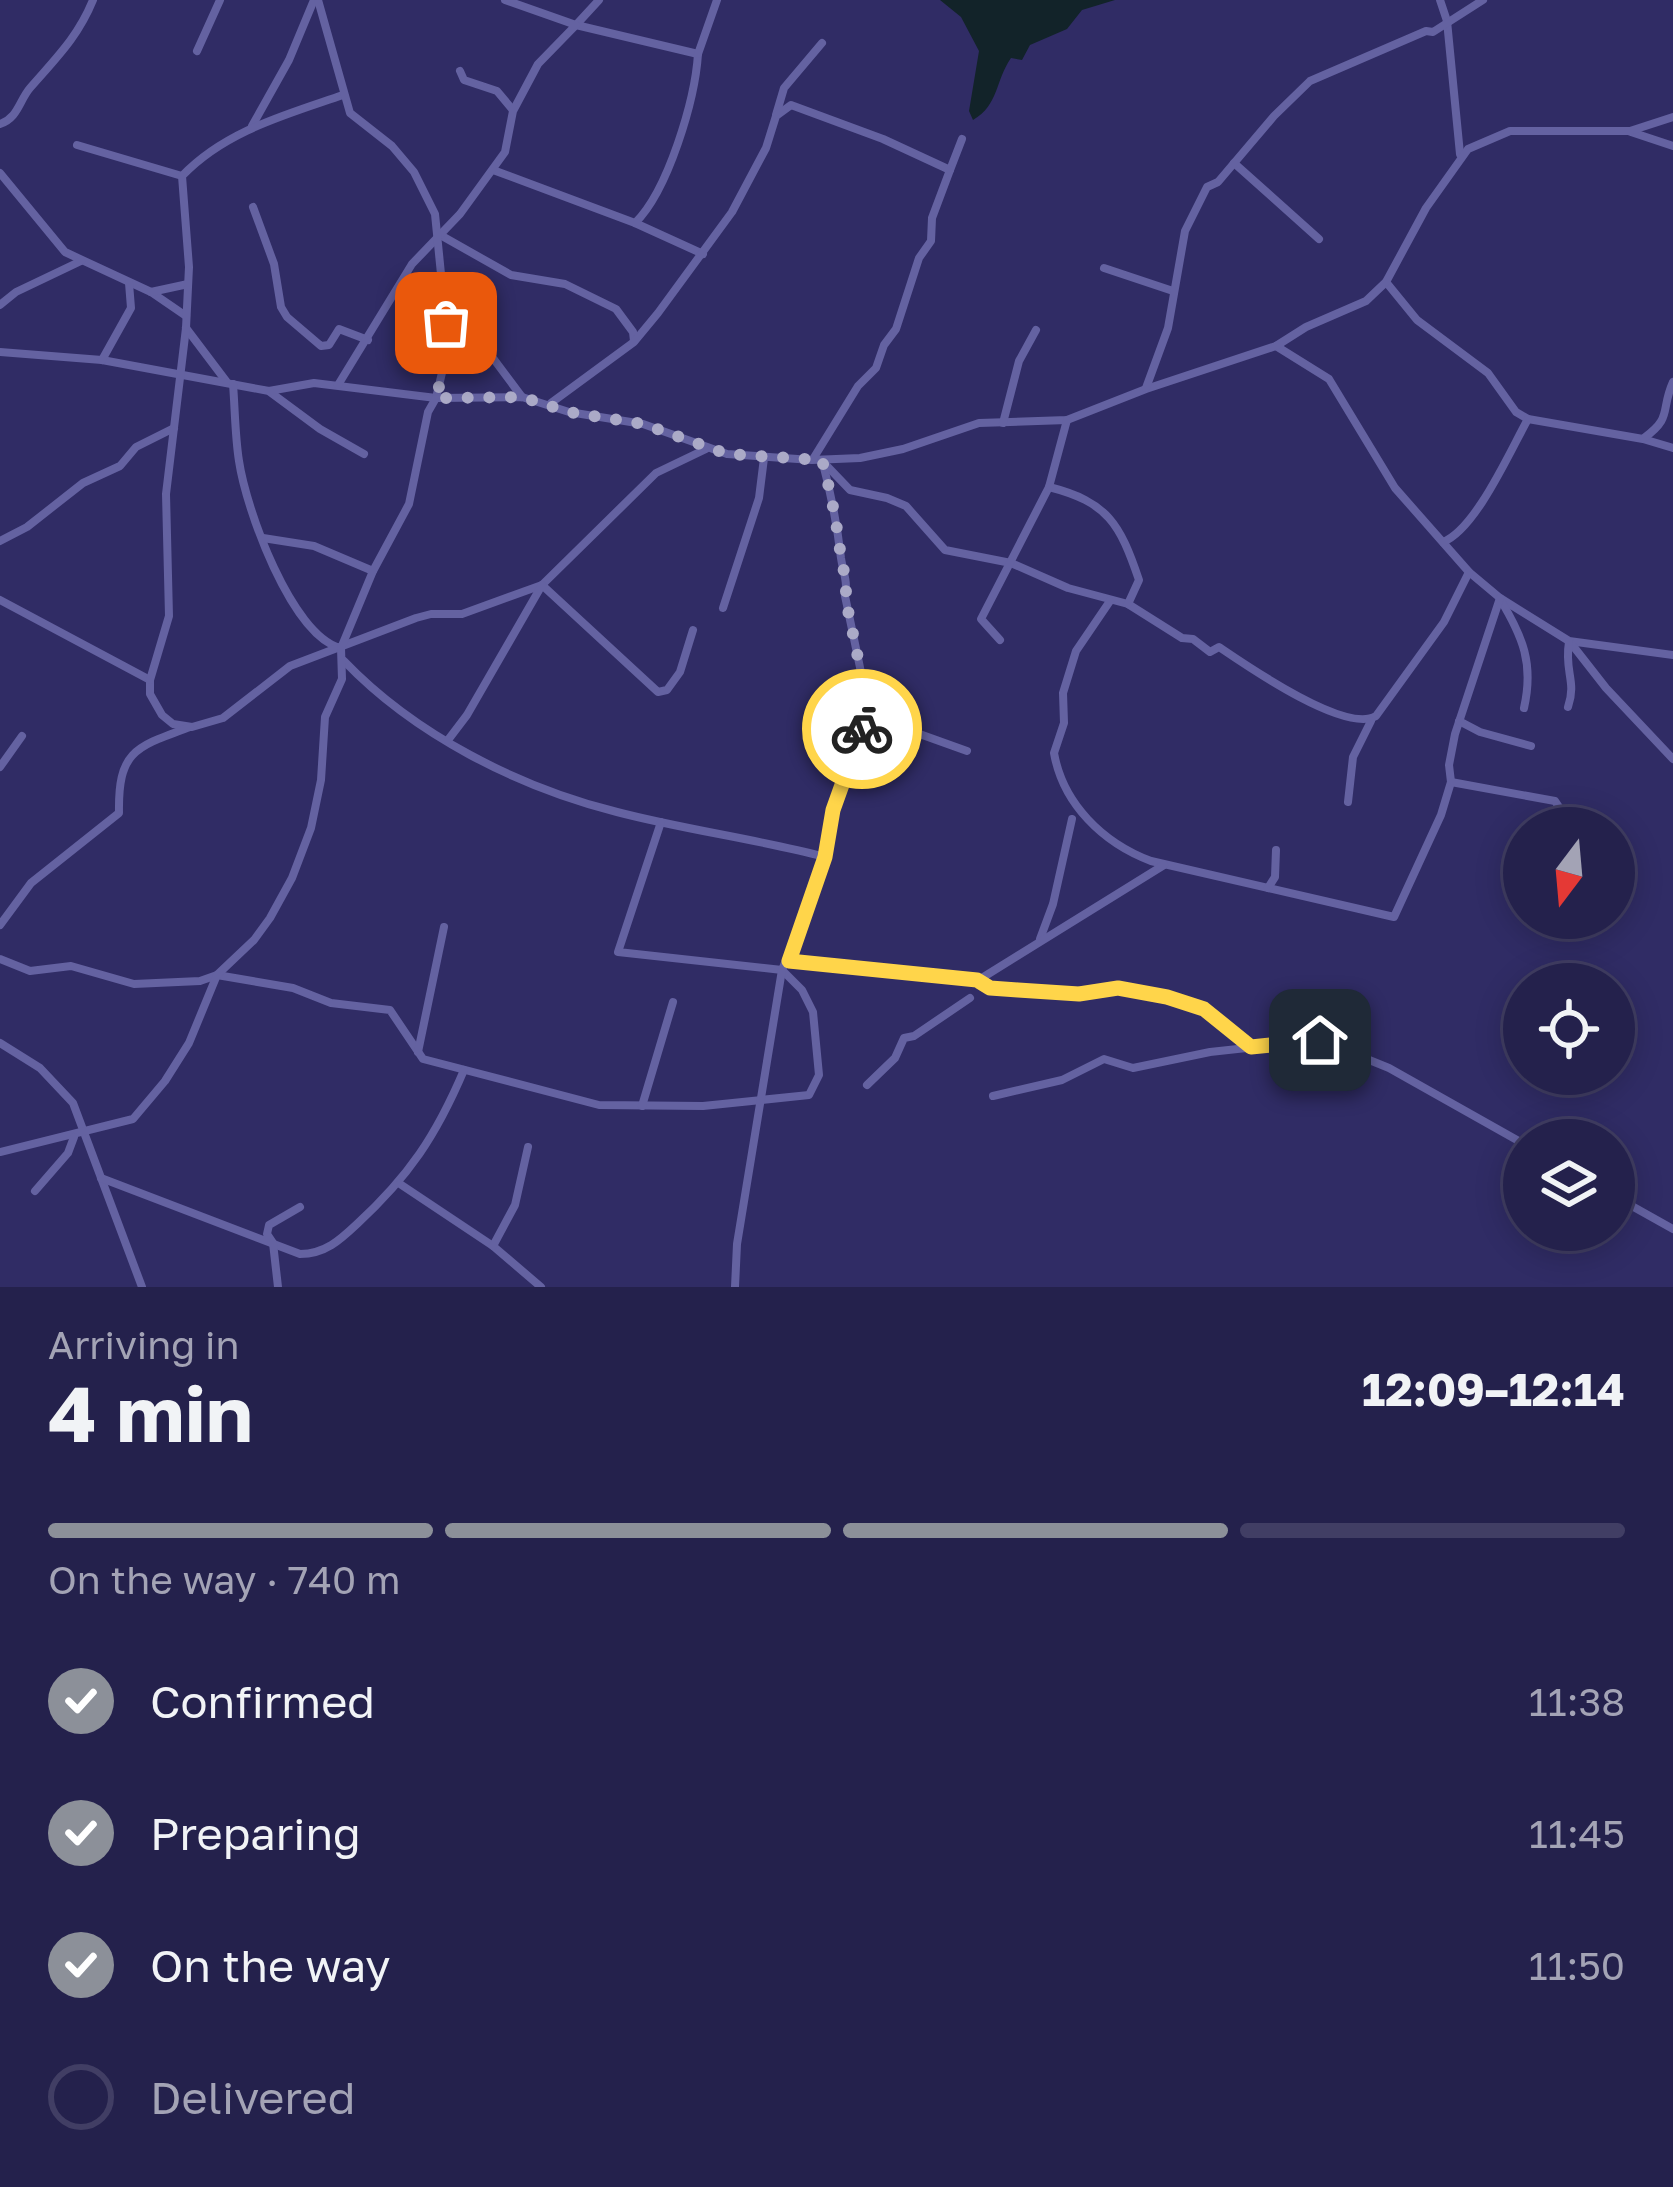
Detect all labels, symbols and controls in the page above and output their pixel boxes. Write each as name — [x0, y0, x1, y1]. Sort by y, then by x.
pin — [395, 272, 497, 374]
icon: bag — [413, 290, 479, 356]
courier — [802, 669, 922, 789]
icon: bike — [829, 696, 895, 762]
north arrow — [1503, 807, 1635, 939]
map controls — [1503, 807, 1635, 1251]
button: locate — [1503, 963, 1635, 1095]
pin — [1269, 989, 1371, 1091]
icon: home — [1287, 1007, 1353, 1073]
button: layers — [1503, 1119, 1635, 1251]
text: Arriving in — [48, 1321, 239, 1368]
text: 12:09–12:14 — [1362, 1362, 1625, 1416]
text: 4 min — [48, 1366, 253, 1459]
text: On the way · 740 m — [48, 1556, 401, 1603]
icon: check — [48, 1668, 114, 1734]
text: Confirmed — [150, 1674, 375, 1728]
text: 11:38 — [1529, 1678, 1625, 1725]
icon: check — [48, 1800, 114, 1866]
text: Preparing — [150, 1806, 361, 1860]
text: 11:45 — [1529, 1810, 1625, 1857]
icon: check — [48, 1932, 114, 1998]
text: On the way — [150, 1938, 391, 1992]
text: 11:50 — [1529, 1942, 1625, 1989]
text: Delivered — [150, 2070, 355, 2124]

